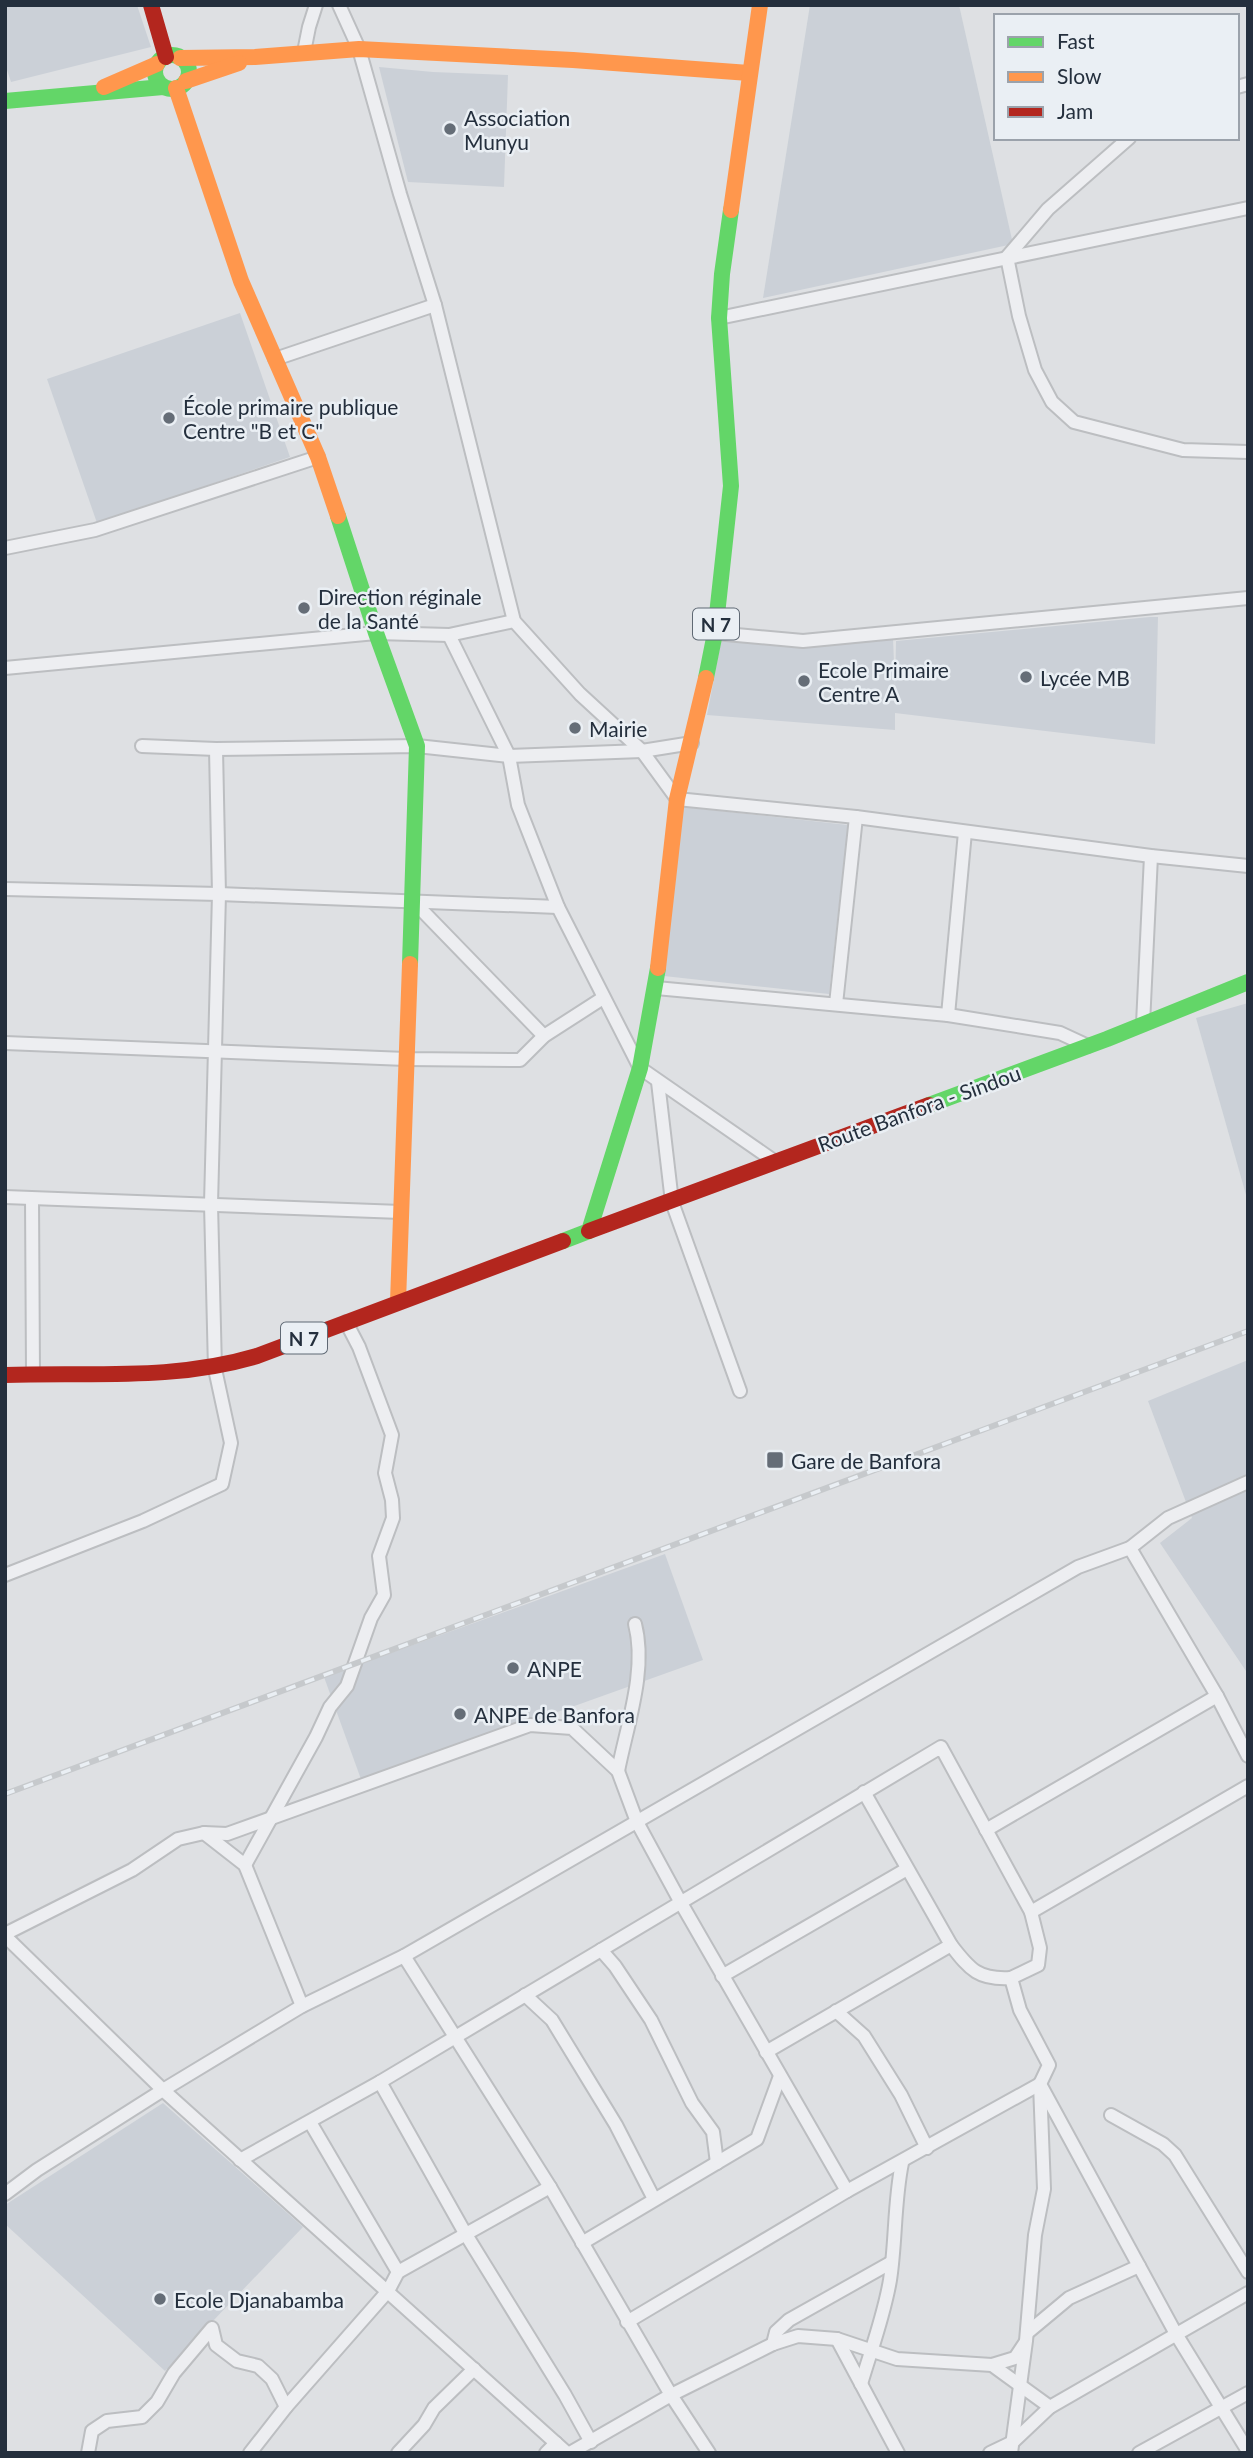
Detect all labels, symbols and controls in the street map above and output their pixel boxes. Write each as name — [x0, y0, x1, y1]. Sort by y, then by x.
legend — [994, 14, 1239, 140]
text: Fast — [1057, 28, 1095, 53]
text: Slow — [1057, 63, 1102, 88]
text: Jam — [1057, 98, 1093, 123]
place label: Association Munyu — [464, 105, 570, 154]
marker: Association Munyu — [442, 121, 458, 137]
place label: École primaire publique Centre "B et C" — [183, 394, 398, 443]
marker: École primaire publique Centre "B et C" — [161, 410, 177, 426]
place label: Direction réginale de la Santé — [318, 584, 482, 633]
marker: Direction réginale de la Santé — [296, 600, 312, 616]
road number: N 7 — [693, 608, 739, 639]
place label: Ecole Primaire Centre A — [818, 657, 949, 706]
place label: Lycée MB — [1040, 665, 1130, 690]
marker: Lycée MB — [1018, 669, 1034, 685]
marker: Ecole Primaire Centre A — [796, 673, 812, 689]
place label: Mairie — [589, 716, 647, 741]
marker: Mairie — [567, 720, 583, 736]
street label: Route Banfora - Sindou — [814, 1060, 1024, 1156]
road number: N 7 — [281, 1322, 327, 1354]
place label: Gare de Banfora — [791, 1448, 941, 1473]
marker: Gare de Banfora — [765, 1450, 785, 1470]
place label: ANPE — [527, 1656, 582, 1681]
marker: ANPE — [505, 1660, 521, 1676]
place label: ANPE de Banfora — [474, 1702, 635, 1727]
marker: ANPE de Banfora — [452, 1706, 468, 1722]
place label: Ecole Djanabamba — [174, 2287, 344, 2312]
marker: Ecole Djanabamba — [152, 2291, 168, 2307]

